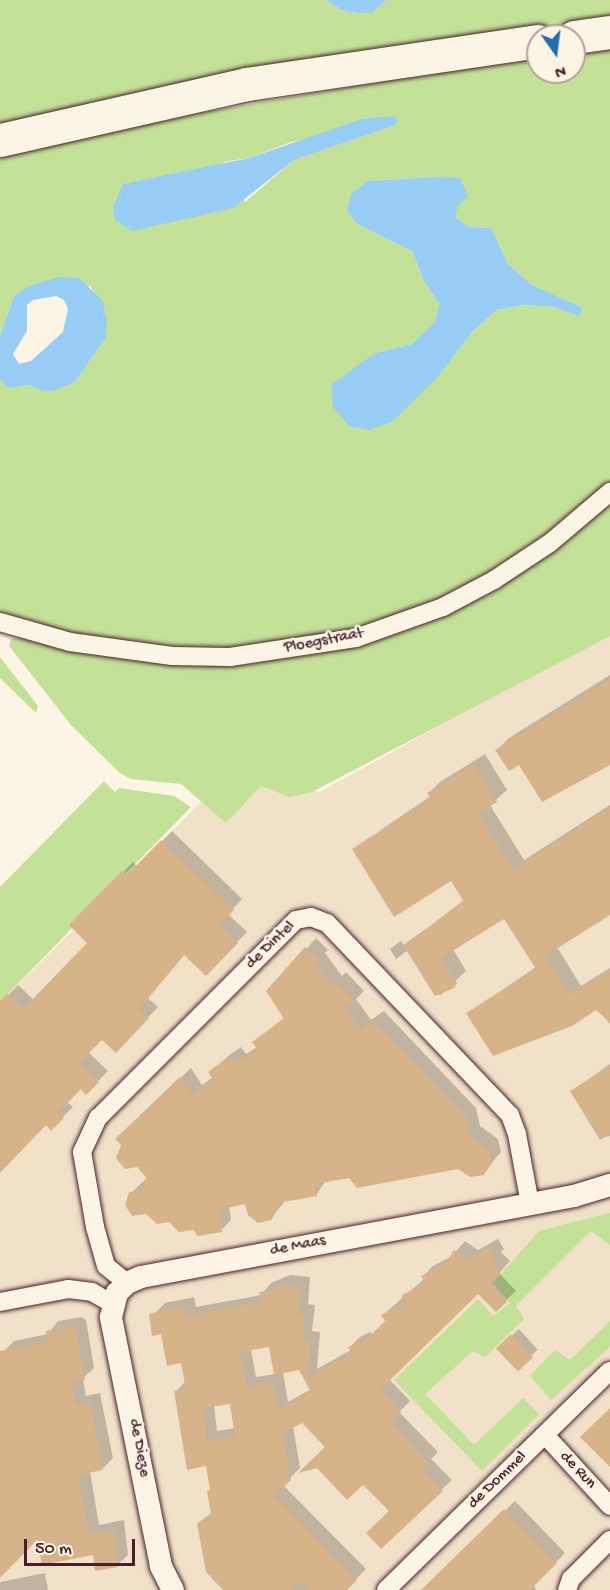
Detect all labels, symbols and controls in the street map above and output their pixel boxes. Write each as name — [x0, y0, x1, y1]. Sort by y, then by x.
north arrow — [526, 24, 586, 84]
text: N — [553, 60, 567, 80]
street label: Ploegstraat — [283, 625, 365, 659]
street label: de Dintel — [242, 918, 300, 974]
street label: de Maas — [269, 1232, 327, 1262]
street label: de Dieze — [123, 1417, 153, 1479]
street label: de Dommel — [464, 1448, 532, 1514]
street label: de Run — [555, 1448, 599, 1494]
scale bar — [27, 1527, 138, 1565]
text: 50 m — [35, 1539, 72, 1560]

